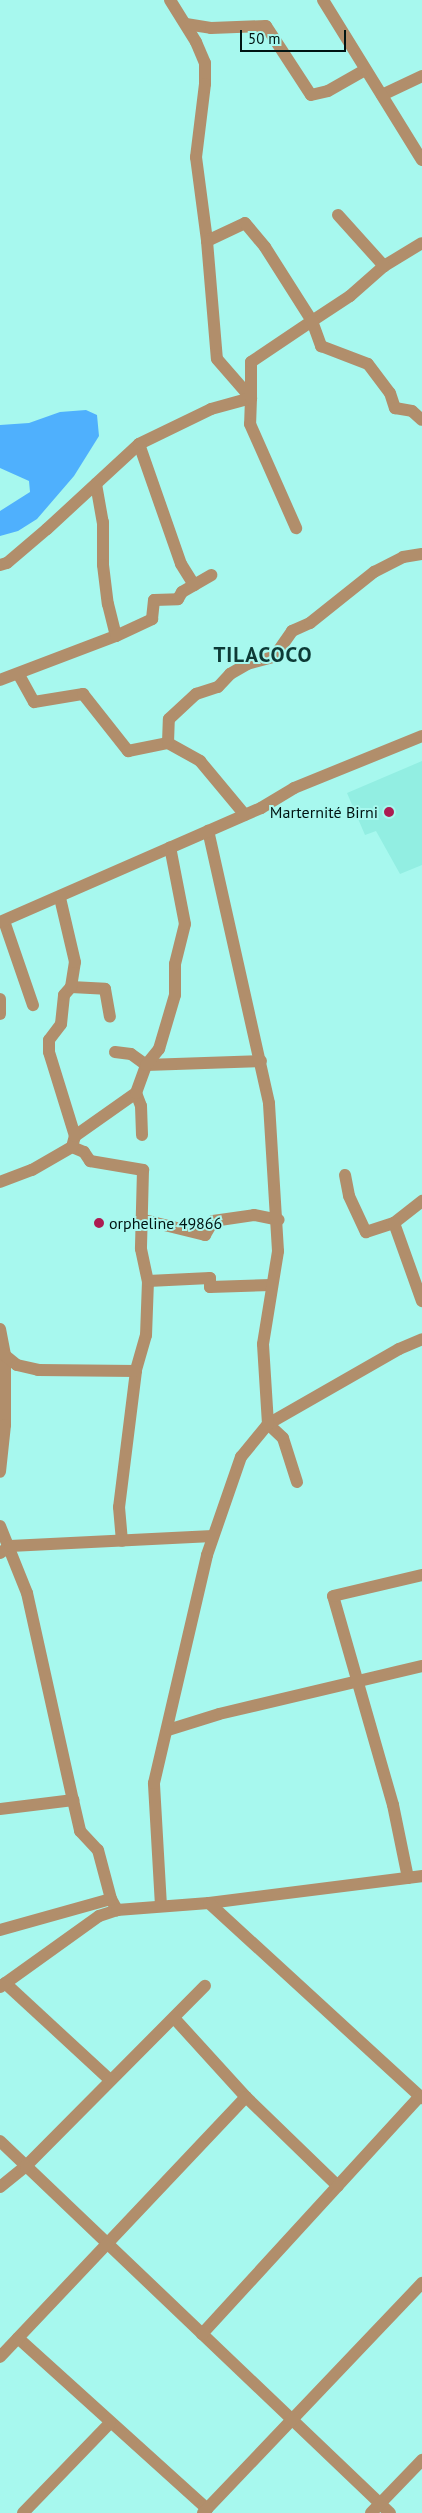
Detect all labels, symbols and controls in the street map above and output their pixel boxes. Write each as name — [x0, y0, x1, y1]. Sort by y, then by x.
scale bar — [242, 20, 348, 52]
text: 50 m — [248, 29, 281, 48]
district label: TILACOCO — [212, 642, 314, 668]
place label: Marternité Birni — [270, 802, 378, 822]
marker: Marternité Birni — [382, 805, 396, 819]
place label: orpheline 49866 — [109, 1213, 222, 1233]
marker: orpheline 49866 — [93, 1217, 105, 1229]

